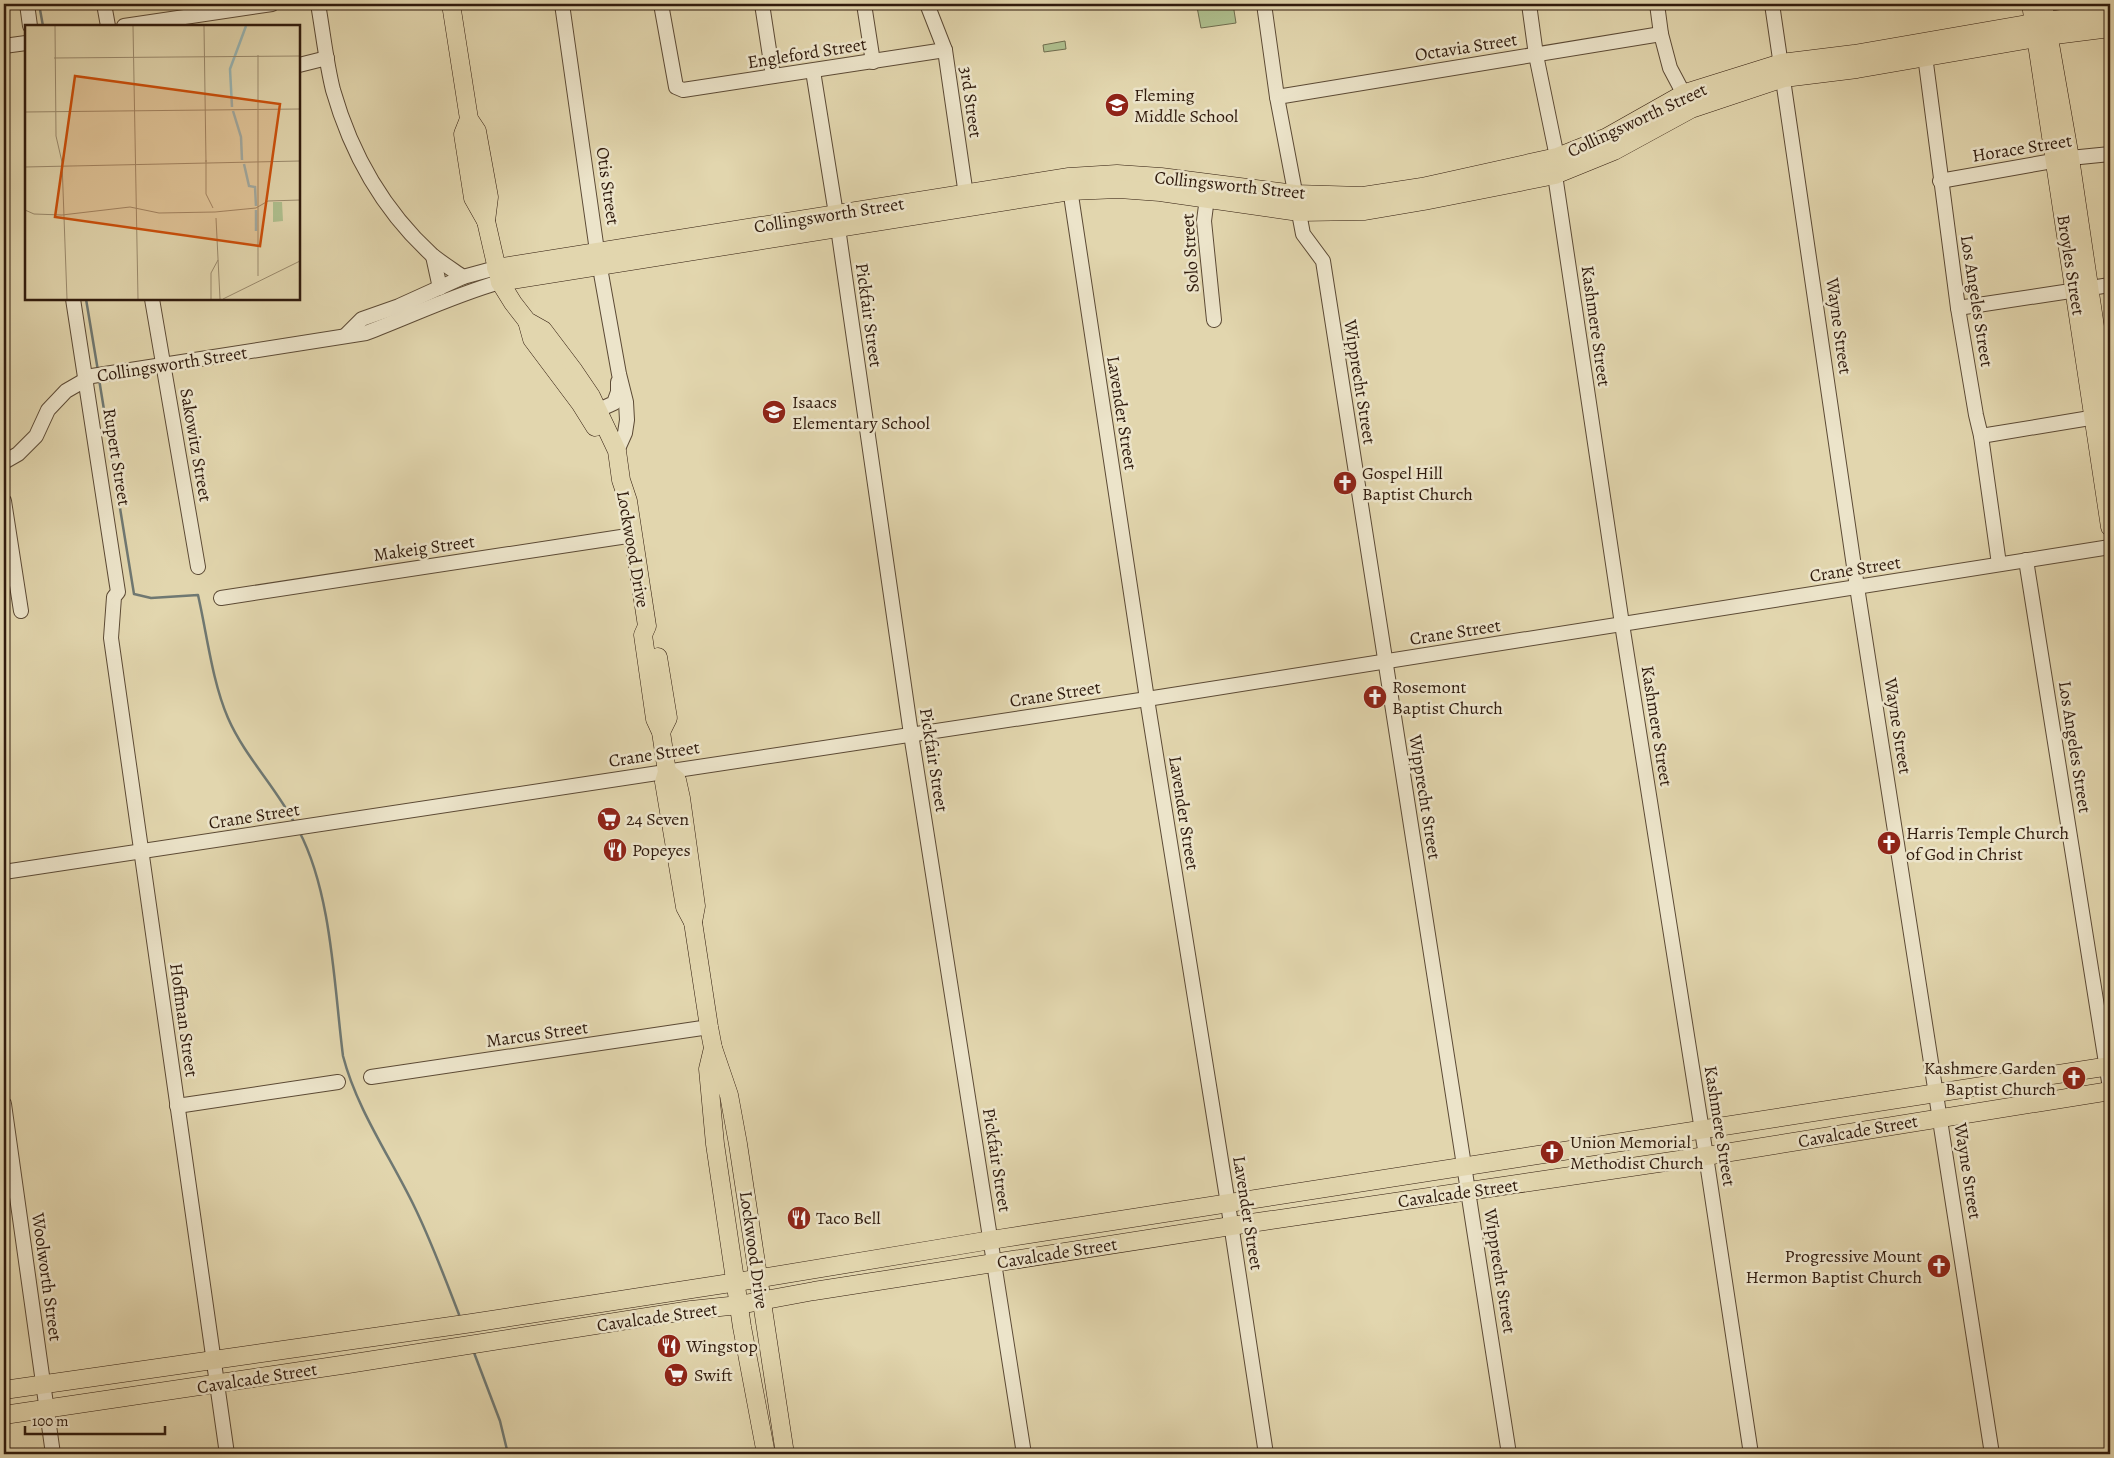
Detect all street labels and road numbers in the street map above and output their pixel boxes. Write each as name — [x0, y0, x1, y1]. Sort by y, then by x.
street label: Octavia Street — [1413, 27, 1519, 67]
street label: Engleford Street — [746, 32, 868, 74]
street label: 3rd Street — [954, 65, 988, 139]
street label: Collingsworth Street — [1563, 77, 1711, 163]
street label: Horace Street — [1970, 128, 2074, 168]
street label: Otis Street — [591, 145, 625, 227]
street label: Collingsworth Street — [1153, 165, 1307, 205]
street label: Collingsworth Street — [752, 191, 906, 239]
street label: Solo Street — [1175, 213, 1205, 293]
street label: Broyles Street — [2051, 213, 2091, 317]
street label: Los Angeles Street — [1955, 233, 1999, 369]
street label: Pickfair Street — [850, 261, 888, 369]
street label: Kashmere Street — [1576, 264, 1616, 388]
street label: Wayne Street — [1820, 275, 1858, 376]
street label: Wipprecht Street — [1338, 317, 1382, 446]
street label: Collingsworth Street — [95, 340, 249, 388]
street label: Lavender Street — [1101, 354, 1143, 472]
street label: Sakowitz Street — [174, 386, 218, 504]
street label: Rupert Street — [97, 407, 137, 508]
street label: Lockwood Drive — [611, 488, 655, 610]
street label: Makeig Street — [372, 529, 476, 567]
street label: Crane Street — [1808, 550, 1902, 588]
street label: Crane Street — [1408, 613, 1502, 651]
street label: Kashmere Street — [1636, 664, 1678, 788]
street label: Crane Street — [1008, 675, 1102, 713]
street label: Wayne Street — [1878, 675, 1917, 776]
street label: Los Angeles Street — [2053, 679, 2097, 815]
street label: Pickfair Street — [914, 706, 954, 814]
street label: Wipprecht Street — [1403, 732, 1447, 861]
street label: Crane Street — [607, 735, 701, 773]
street label: Lavender Street — [1163, 754, 1205, 872]
street label: Crane Street — [207, 797, 301, 835]
street label: Hoffman Street — [164, 962, 204, 1078]
street label: Marcus Street — [485, 1015, 590, 1053]
street label: Kashmere Street — [1699, 1064, 1741, 1188]
street label: Pickfair Street — [977, 1106, 1017, 1214]
street label: Cavalcade Street — [1796, 1109, 1920, 1153]
street label: Wayne Street — [1948, 1120, 1987, 1221]
street label: Lavender Street — [1227, 1154, 1269, 1272]
street label: Cavalcade Street — [1396, 1173, 1520, 1213]
street label: Lockwood Drive — [734, 1190, 774, 1310]
street label: Wipprecht Street — [1478, 1206, 1522, 1335]
street label: Woolworth Street — [26, 1210, 68, 1343]
street label: Cavalcade Street — [995, 1232, 1119, 1274]
street label: Cavalcade Street — [595, 1297, 719, 1337]
street label: Cavalcade Street — [195, 1357, 319, 1399]

